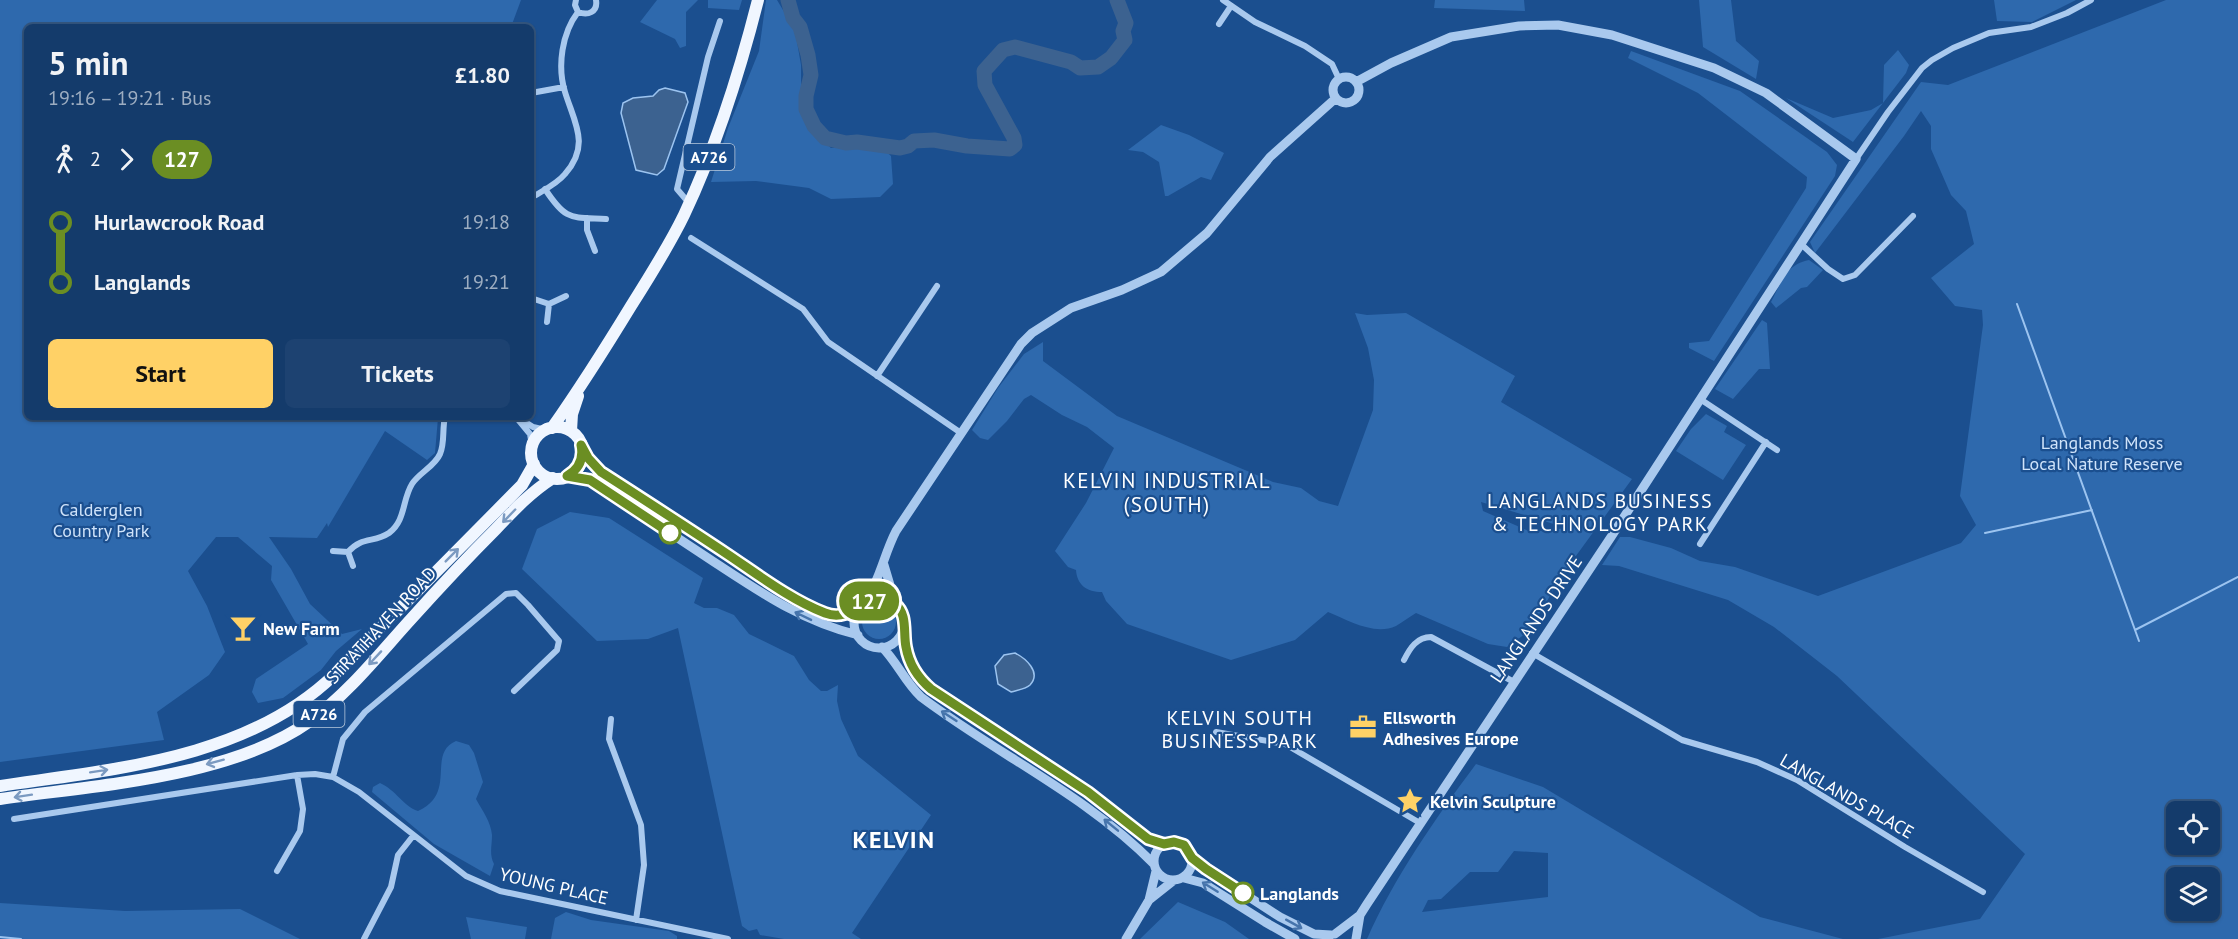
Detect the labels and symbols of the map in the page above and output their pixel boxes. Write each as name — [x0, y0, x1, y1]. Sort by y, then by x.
road number: A726 — [684, 144, 734, 170]
park label: Langlands Moss Local Nature Reserve — [2021, 431, 2183, 475]
district label: KELVIN INDUSTRIAL (SOUTH) — [1063, 467, 1271, 518]
district label: LANGLANDS BUSINESS & TECHNOLOGY PARK — [1487, 488, 1713, 537]
park label: Calderglen Country Park — [53, 498, 150, 542]
one-way arrow — [502, 508, 516, 523]
unlabelled marker — [659, 522, 681, 544]
one-way arrow — [445, 548, 460, 563]
street label: LANGLANDS DRIVE — [1485, 551, 1587, 687]
street label: STRATHAVEN ROAD — [321, 562, 441, 688]
line badge: 127 — [834, 582, 904, 620]
one-way arrow — [794, 610, 812, 621]
bar icon: New Farm — [228, 613, 258, 643]
place label: New Farm — [263, 617, 340, 640]
one-way arrow — [368, 650, 382, 665]
road number: A726 — [294, 701, 344, 727]
district label: KELVIN SOUTH BUSINESS PARK — [1161, 705, 1319, 754]
place label: Ellsworth Adhesives Europe — [1383, 706, 1519, 750]
one-way arrow — [941, 710, 958, 722]
office icon: Ellsworth Adhesives Europe — [1348, 712, 1378, 742]
street label: LANGLANDS PLACE — [1776, 748, 1918, 844]
one-way arrow — [206, 757, 225, 769]
one-way arrow — [89, 765, 109, 776]
place icon: Kelvin Sculpture — [1395, 786, 1425, 816]
one-way arrow — [14, 790, 34, 801]
place label: Kelvin Sculpture — [1430, 790, 1556, 813]
one-way arrow — [1103, 818, 1119, 831]
district label: KELVIN — [853, 824, 935, 855]
street label: YOUNG PLACE — [497, 862, 611, 910]
one-way arrow — [1201, 880, 1218, 893]
marker: Langlands — [1232, 882, 1254, 904]
place label: Langlands — [1260, 882, 1339, 905]
one-way arrow — [1285, 918, 1302, 930]

